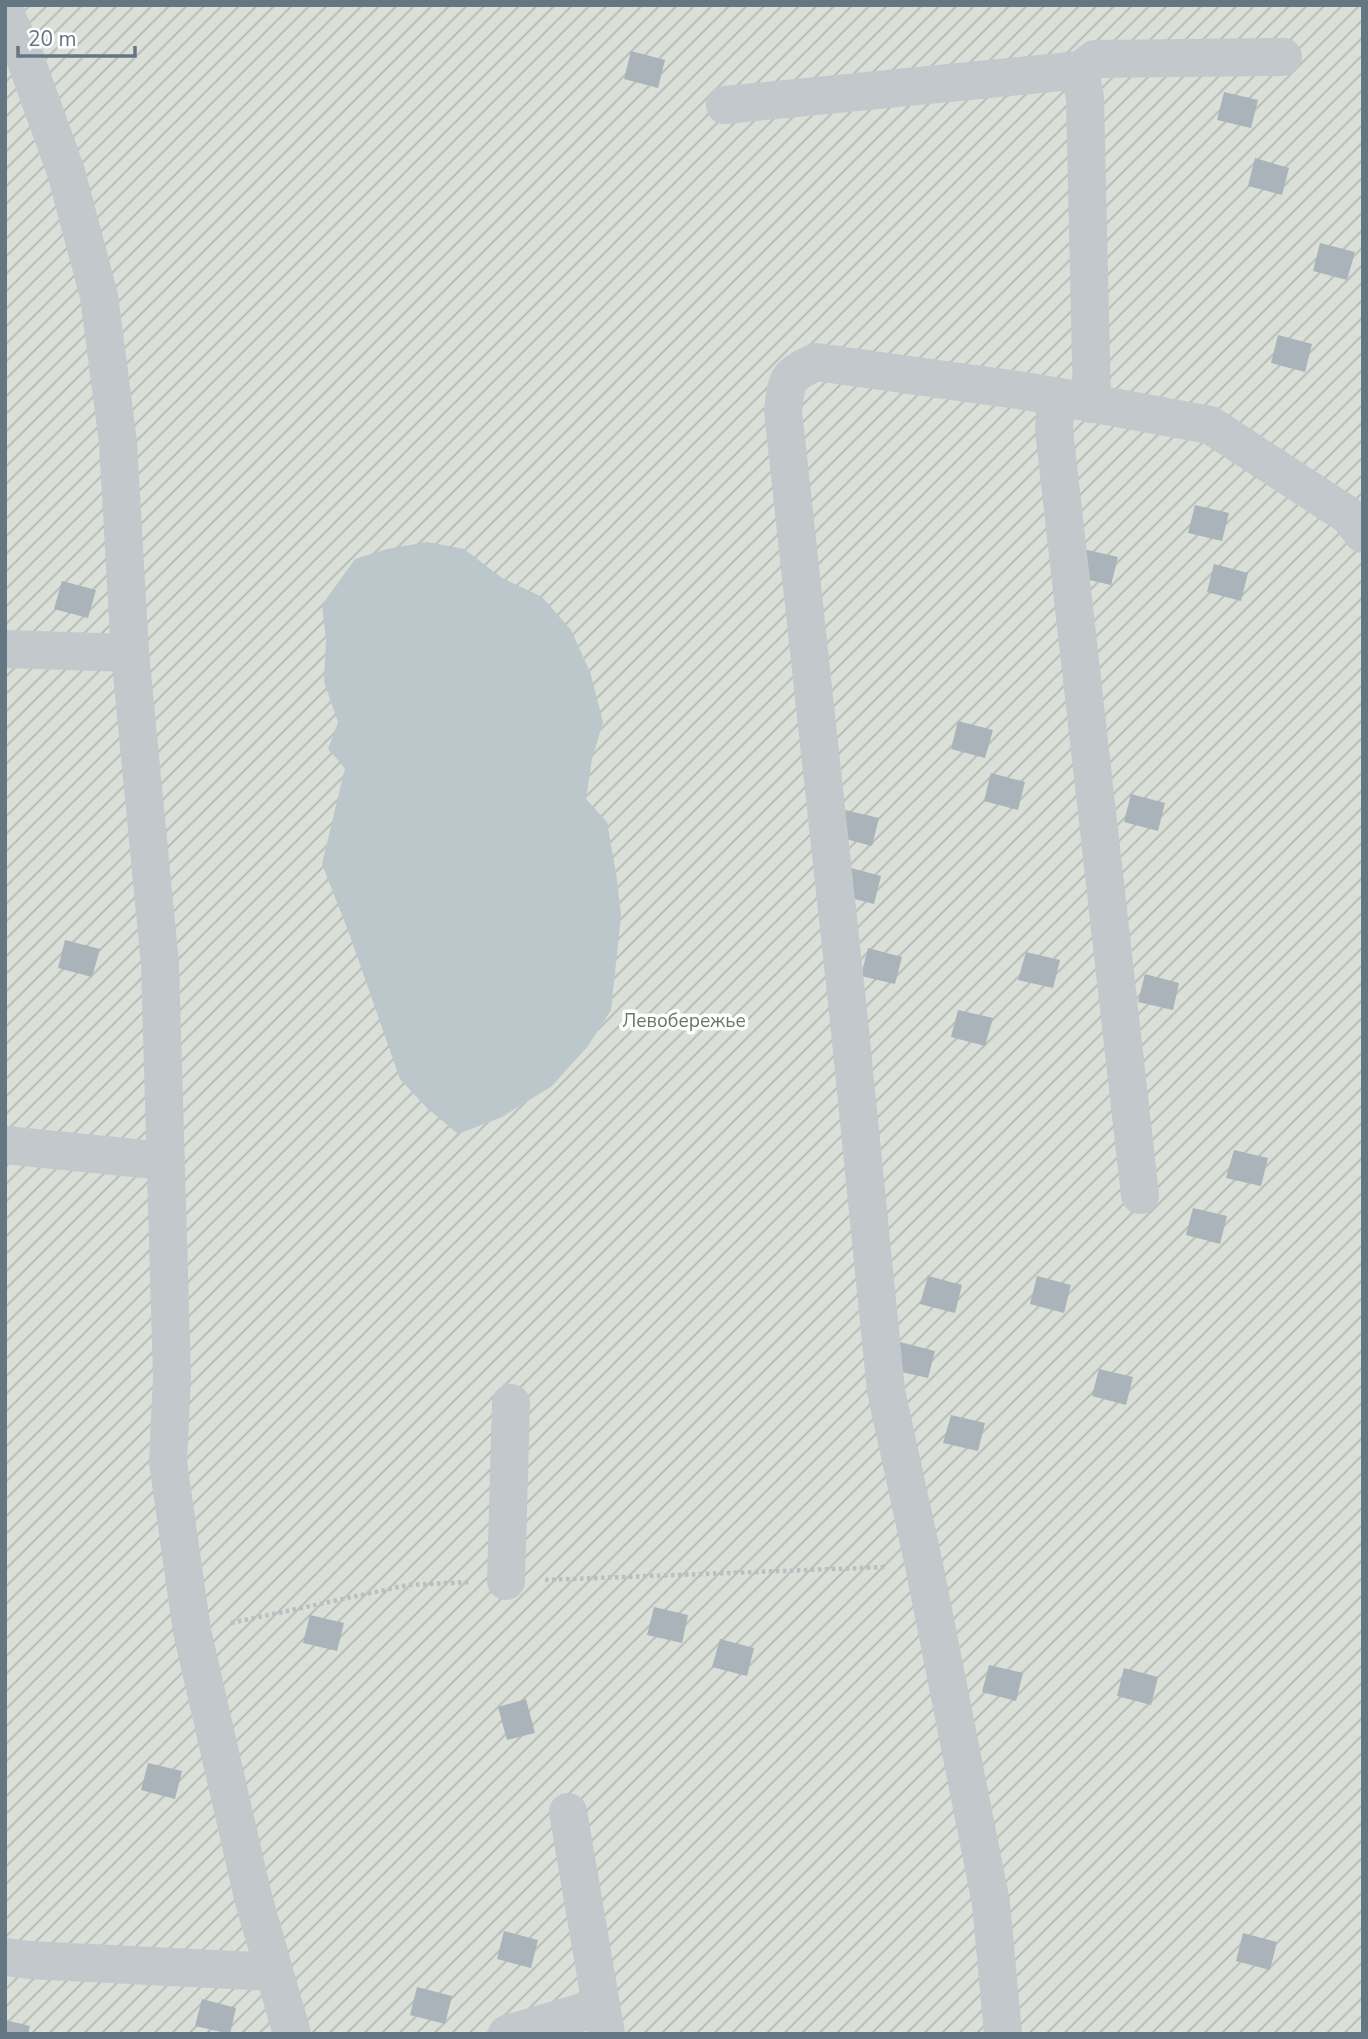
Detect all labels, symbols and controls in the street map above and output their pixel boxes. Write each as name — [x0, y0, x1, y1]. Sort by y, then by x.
scale bar — [18, 14, 135, 58]
text: 20 m — [28, 25, 77, 53]
park label: Левобережье — [622, 1008, 746, 1034]

